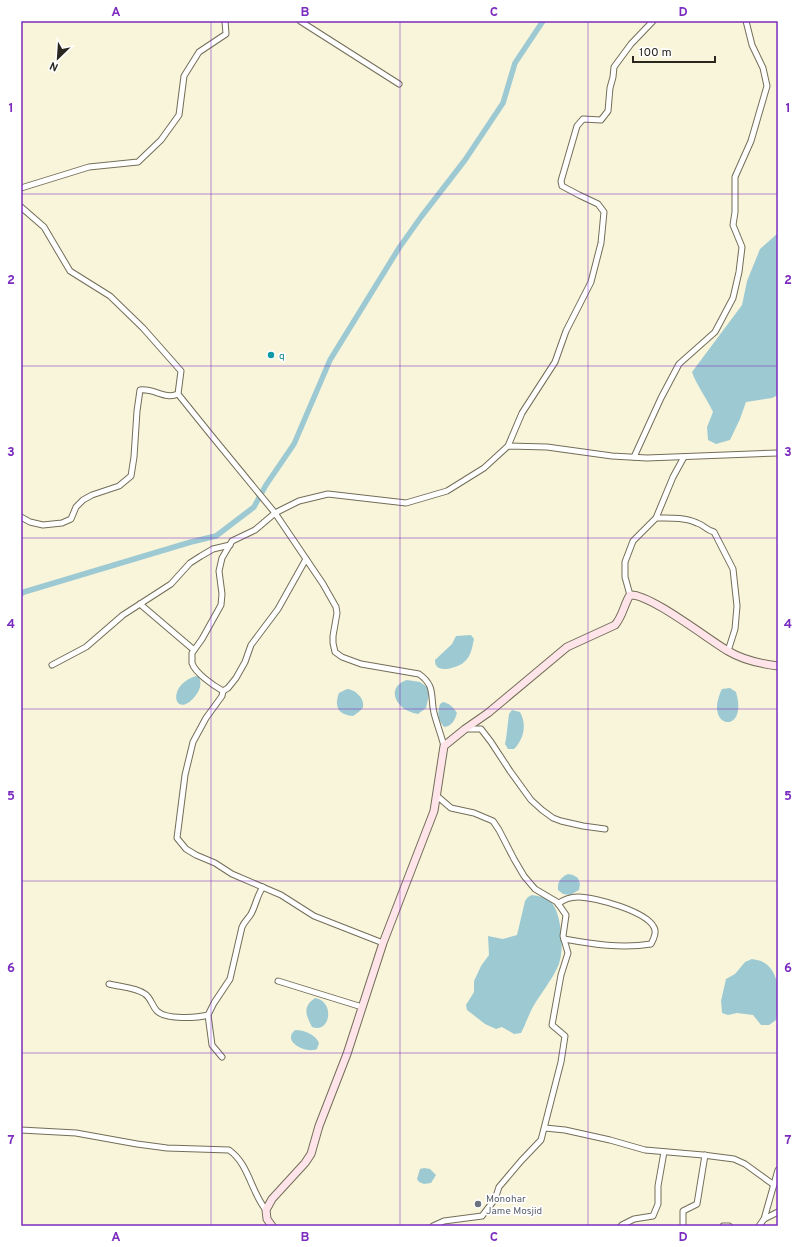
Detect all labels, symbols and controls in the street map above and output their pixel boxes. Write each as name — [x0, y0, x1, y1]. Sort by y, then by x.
text: A — [111, 5, 121, 21]
text: B — [301, 5, 310, 21]
text: C — [490, 5, 498, 21]
text: D — [678, 5, 688, 21]
north arrow — [38, 38, 78, 78]
scale bar — [633, 38, 715, 64]
text: 100 m — [639, 45, 672, 61]
text: N — [48, 58, 61, 74]
text: 1 — [8, 101, 14, 117]
text: 1 — [785, 101, 791, 117]
text: 2 — [7, 273, 15, 289]
text: 2 — [784, 273, 792, 289]
marker: q — [266, 350, 276, 360]
place label: q — [279, 350, 285, 363]
text: 3 — [7, 445, 15, 461]
text: 3 — [784, 445, 792, 461]
text: 4 — [7, 617, 15, 633]
text: 4 — [784, 617, 792, 633]
text: 5 — [7, 789, 15, 805]
text: 5 — [784, 789, 792, 805]
text: 6 — [7, 961, 15, 977]
text: 6 — [784, 961, 792, 977]
text: 7 — [8, 1133, 15, 1149]
text: 7 — [785, 1133, 792, 1149]
place label: Monohar Jame Mosjid — [486, 1193, 542, 1218]
marker: Monohar Jame Mosjid — [473, 1199, 483, 1209]
text: A — [111, 1230, 121, 1246]
text: B — [301, 1230, 310, 1246]
text: C — [490, 1230, 498, 1246]
text: D — [678, 1230, 688, 1246]

